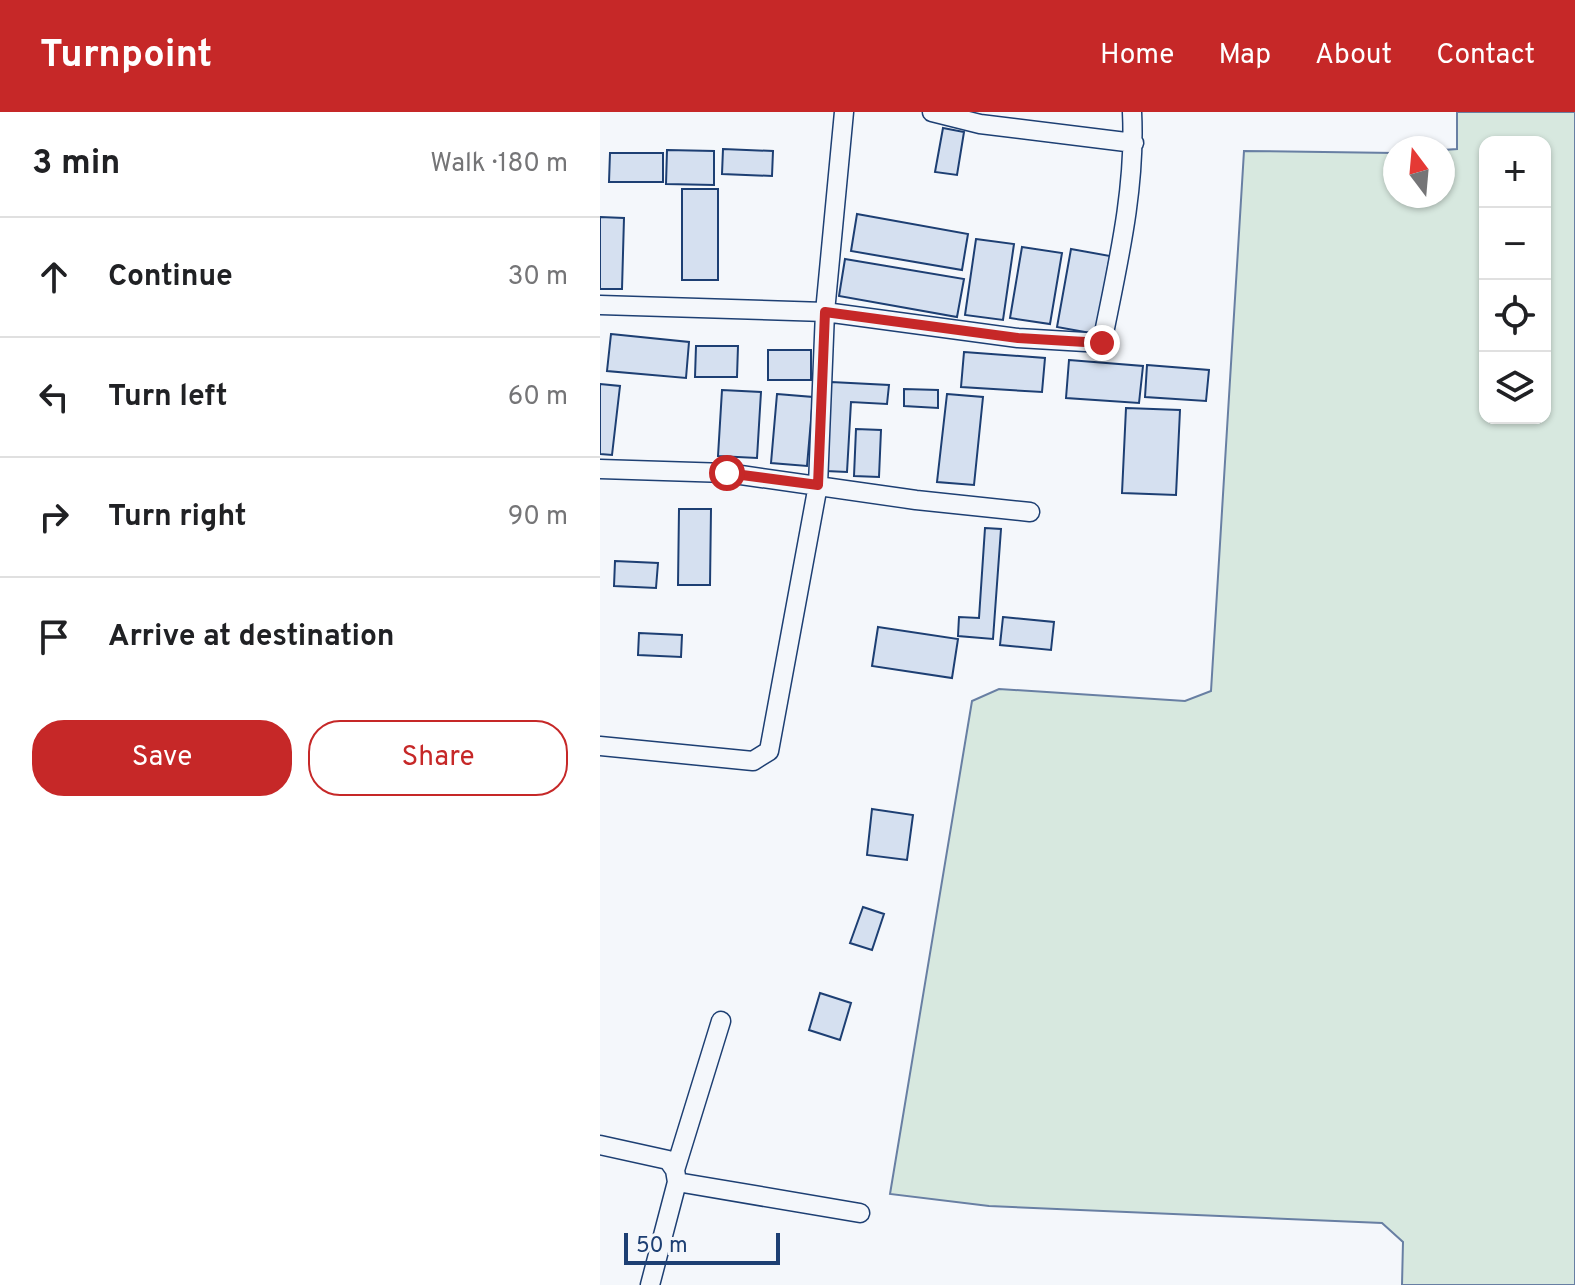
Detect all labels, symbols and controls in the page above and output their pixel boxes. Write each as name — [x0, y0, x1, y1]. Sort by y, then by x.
text: Turnpoint — [40, 32, 212, 81]
text: Home — [1100, 38, 1174, 74]
text: Map — [1218, 38, 1271, 74]
text: About — [1315, 38, 1392, 74]
text: Contact — [1436, 38, 1535, 74]
north arrow — [1383, 136, 1455, 208]
map controls — [1479, 136, 1551, 424]
button: + — [1479, 136, 1551, 208]
text: 3 min — [32, 143, 120, 186]
text: Walk · 180 m — [430, 148, 568, 181]
button: − — [1479, 208, 1551, 280]
icon: ahead — [32, 255, 76, 299]
text: Continue — [108, 259, 233, 296]
text: 30 m — [508, 261, 568, 294]
button: locate — [1479, 280, 1551, 352]
route end — [1084, 325, 1120, 361]
button: layers — [1479, 352, 1551, 424]
icon: left — [32, 375, 76, 419]
text: Turn left — [108, 379, 228, 416]
text: 60 m — [508, 381, 568, 414]
route start — [709, 455, 745, 491]
icon: right — [32, 495, 76, 539]
text: Turn right — [108, 499, 246, 536]
text: 90 m — [508, 501, 568, 534]
icon: arrive — [32, 615, 76, 659]
text: Arrive at destination — [108, 619, 394, 656]
button: Save — [32, 720, 292, 796]
button: Share — [308, 720, 568, 796]
scale bar — [624, 1229, 780, 1265]
text: 50 m — [636, 1233, 688, 1260]

